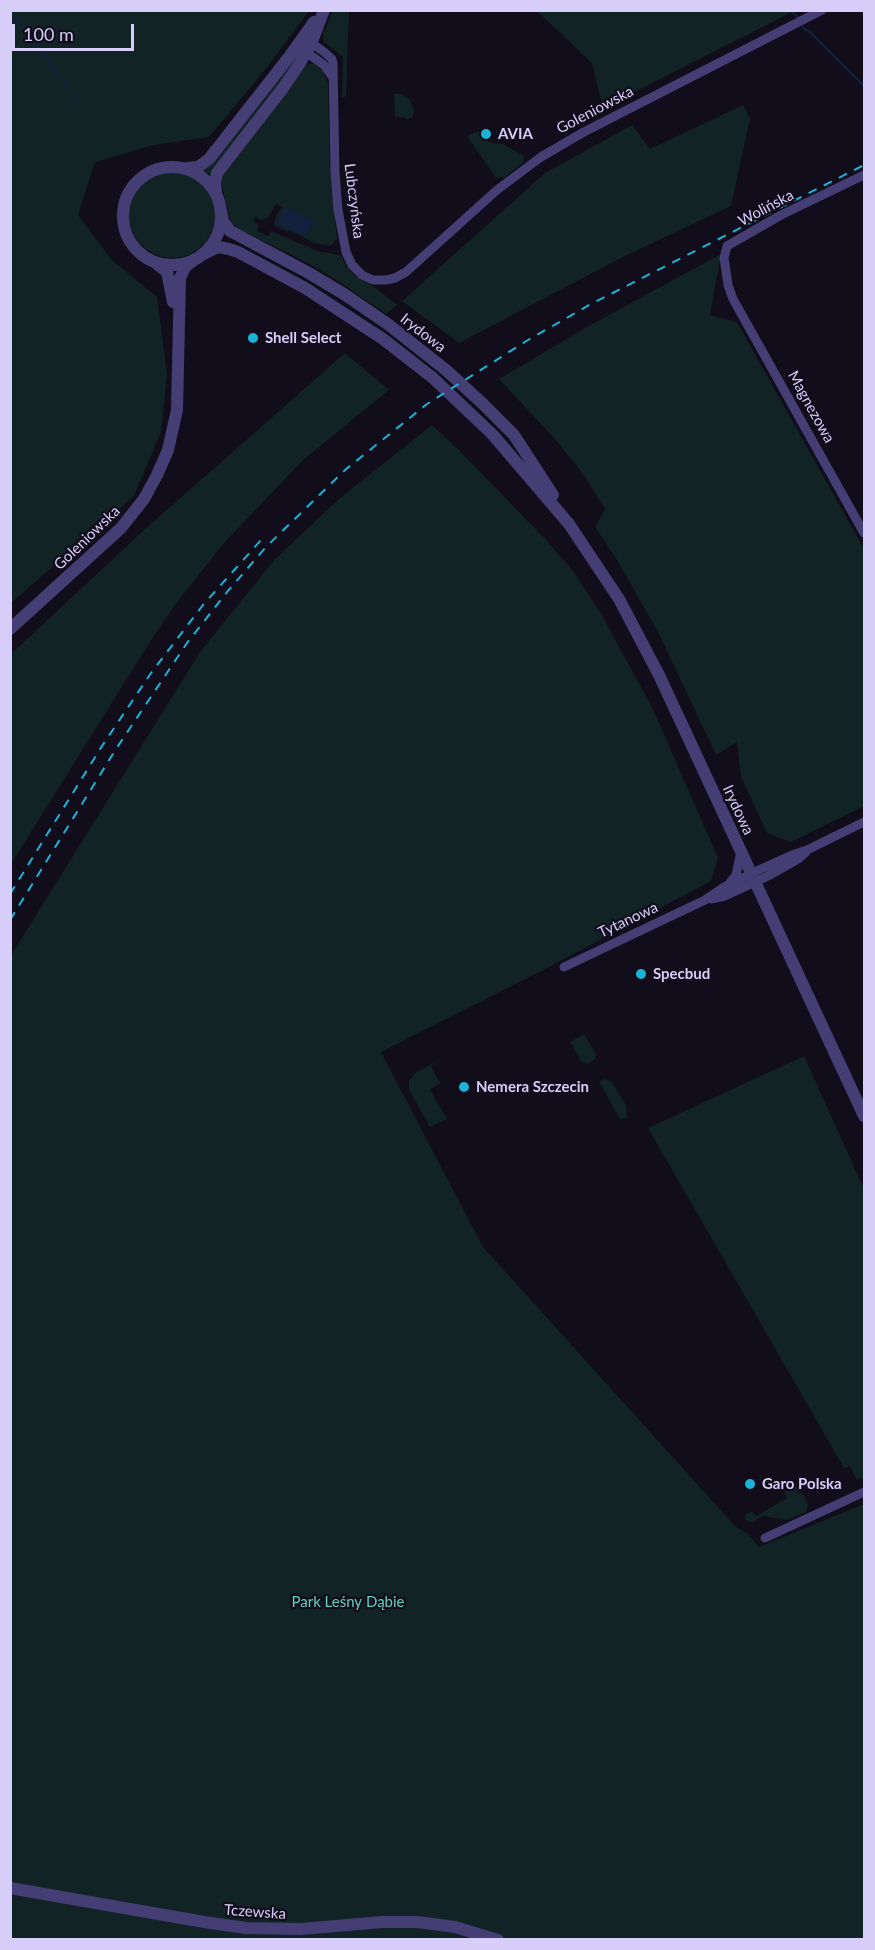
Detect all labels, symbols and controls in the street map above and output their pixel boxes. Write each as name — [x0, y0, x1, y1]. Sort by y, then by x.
scale bar — [15, 12, 136, 50]
text: 100 m — [23, 23, 74, 45]
street label: Goleniowska — [553, 82, 637, 138]
place label: AVIA — [498, 125, 533, 143]
marker: AVIA — [479, 127, 493, 141]
street label: Lubczyńska — [340, 162, 368, 240]
street label: Wolińska — [735, 186, 797, 230]
street label: Irydowa — [397, 310, 449, 356]
place label: Shell Select — [265, 329, 341, 347]
marker: Shell Select — [246, 331, 260, 345]
street label: Magnezowa — [784, 368, 838, 446]
street label: Goleniowska — [50, 502, 124, 574]
street label: Irydowa — [719, 782, 757, 838]
street label: Tytanowa — [595, 898, 661, 942]
place label: Specbud — [653, 965, 710, 983]
marker: Specbud — [634, 967, 648, 981]
place label: Nemera Szczecin — [476, 1078, 589, 1096]
marker: Nemera Szczecin — [457, 1080, 471, 1094]
place label: Garo Polska — [762, 1475, 842, 1493]
marker: Garo Polska — [743, 1477, 757, 1491]
park label: Park Leśny Dąbie — [291, 1593, 405, 1611]
street label: Tczewska — [223, 1901, 287, 1923]

